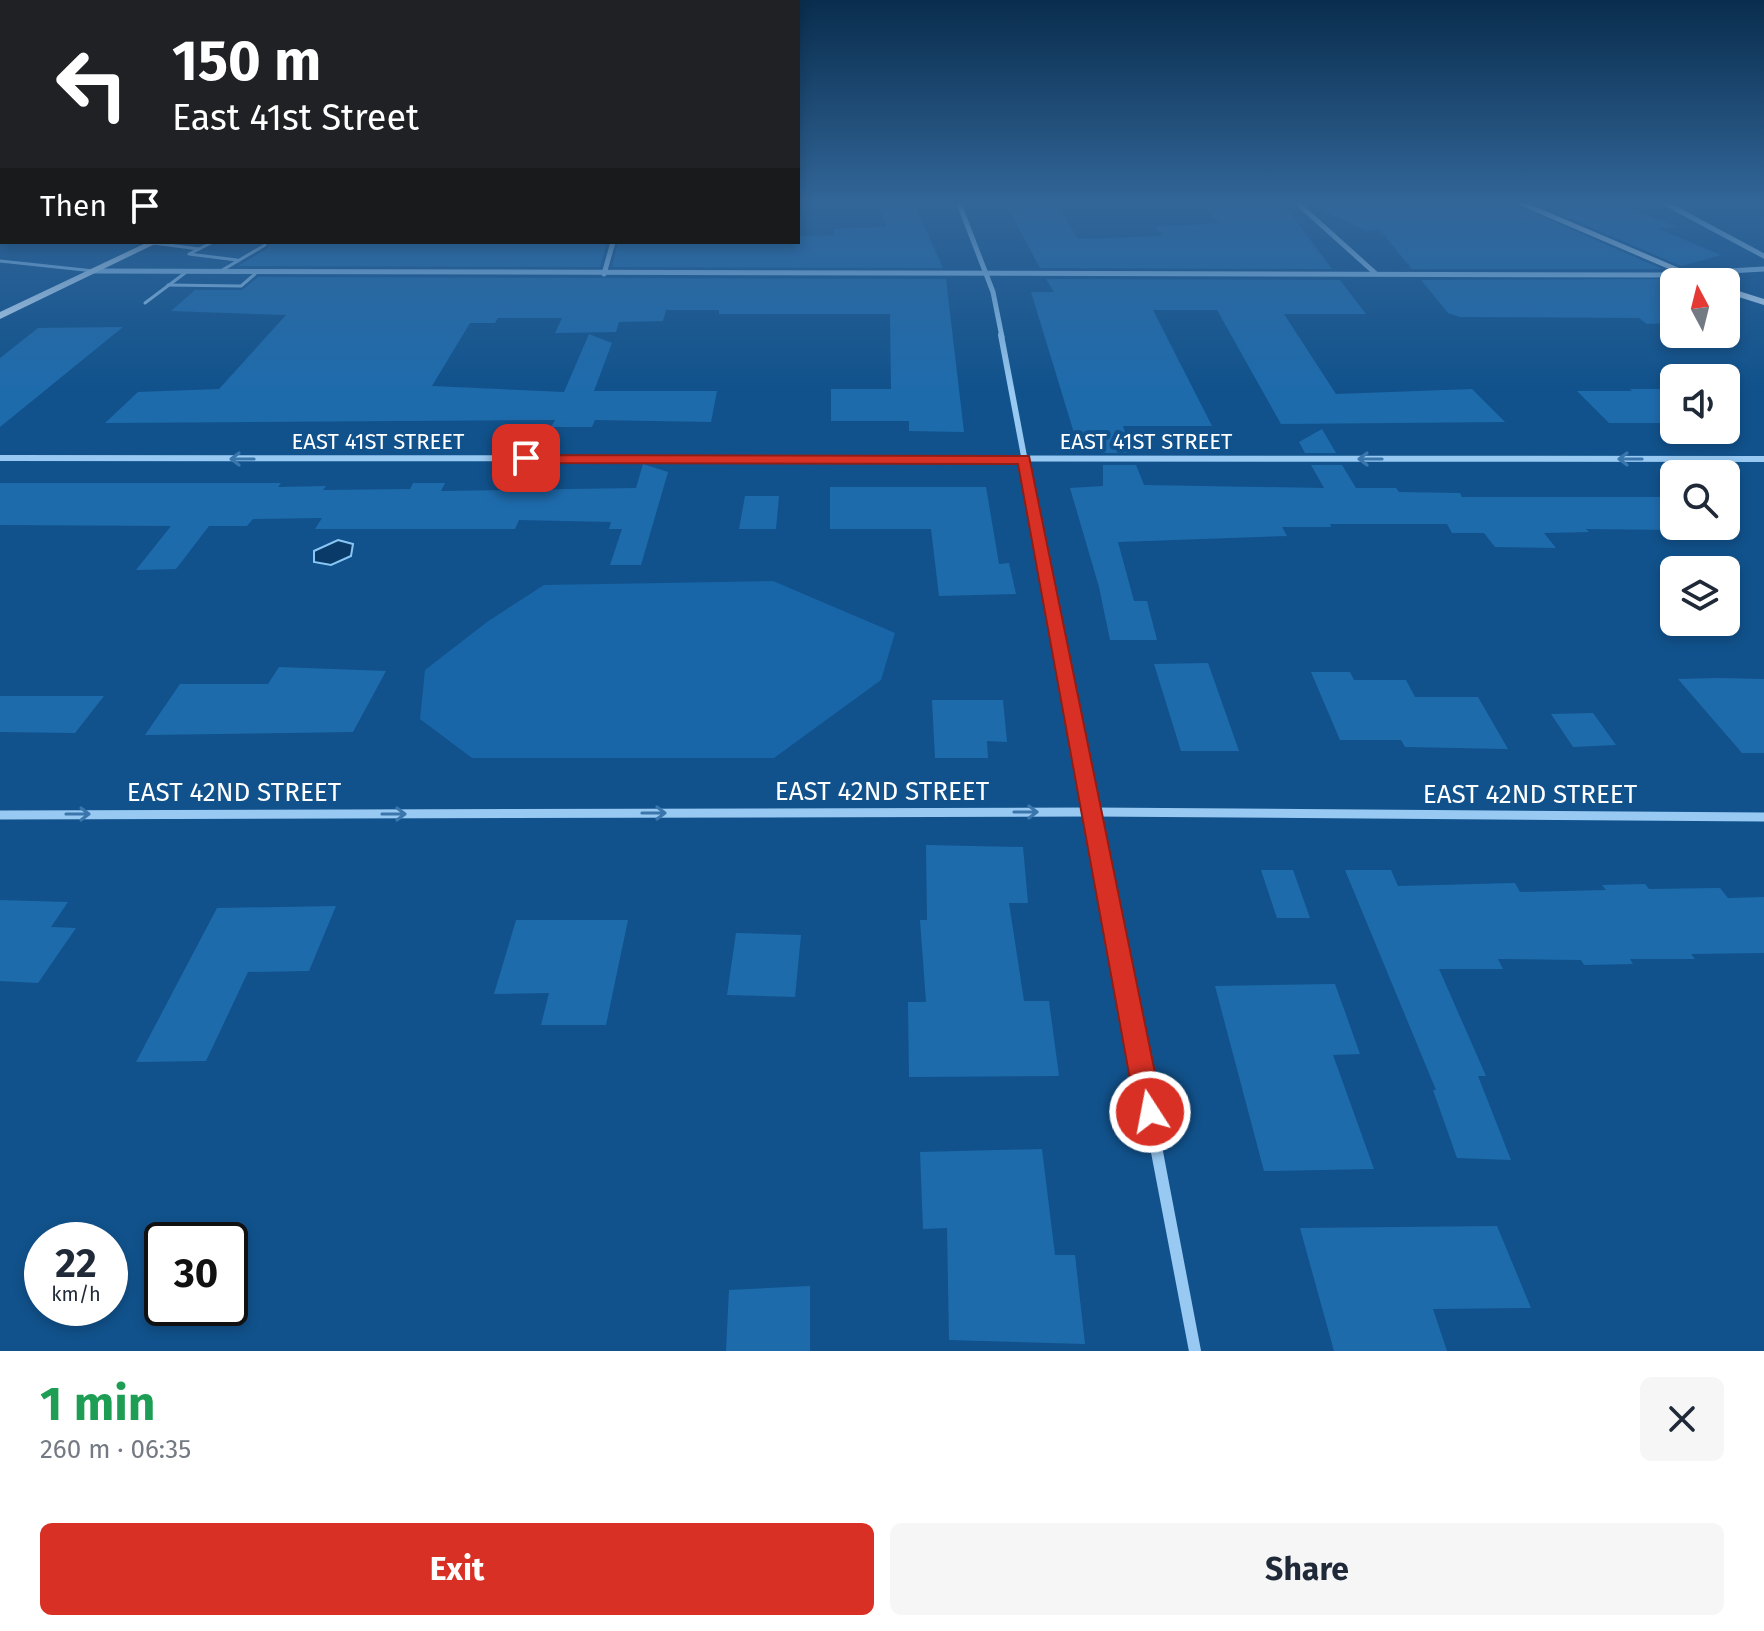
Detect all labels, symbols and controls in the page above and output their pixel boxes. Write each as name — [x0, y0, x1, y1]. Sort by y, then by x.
text: 150 m — [172, 28, 321, 95]
icon: left — [40, 32, 144, 136]
text: East 41st Street — [172, 96, 419, 140]
icon: arrive — [123, 184, 167, 228]
text: Then — [40, 188, 107, 224]
north arrow — [1660, 268, 1740, 348]
map controls — [1660, 268, 1740, 636]
button: sound — [1660, 364, 1740, 444]
pin — [492, 424, 560, 492]
street label: EAST 41ST STREET — [292, 428, 465, 455]
street label: EAST 41ST STREET — [1060, 428, 1233, 455]
icon: arrive — [504, 436, 548, 480]
one-way arrow — [229, 451, 256, 467]
one-way arrow — [1357, 451, 1384, 467]
one-way arrow — [1617, 451, 1644, 467]
button: search — [1660, 460, 1740, 540]
button: layers — [1660, 556, 1740, 636]
street label: EAST 42ND STREET — [775, 776, 990, 807]
street label: EAST 42ND STREET — [127, 777, 342, 808]
street label: EAST 42ND STREET — [1423, 779, 1638, 810]
one-way arrow — [1012, 804, 1039, 820]
one-way arrow — [640, 805, 667, 821]
one-way arrow — [64, 806, 91, 822]
one-way arrow — [380, 806, 407, 822]
position arrow — [1108, 1070, 1192, 1154]
speed limit sign: 30 — [144, 1222, 248, 1326]
text: 22 — [55, 1240, 97, 1288]
text: km/h — [51, 1282, 101, 1306]
text: 1 min — [40, 1375, 155, 1433]
button: close — [1640, 1377, 1724, 1461]
text: 260 m · 06:35 — [40, 1434, 191, 1465]
button: Exit — [40, 1523, 874, 1615]
button: Share — [890, 1523, 1724, 1615]

